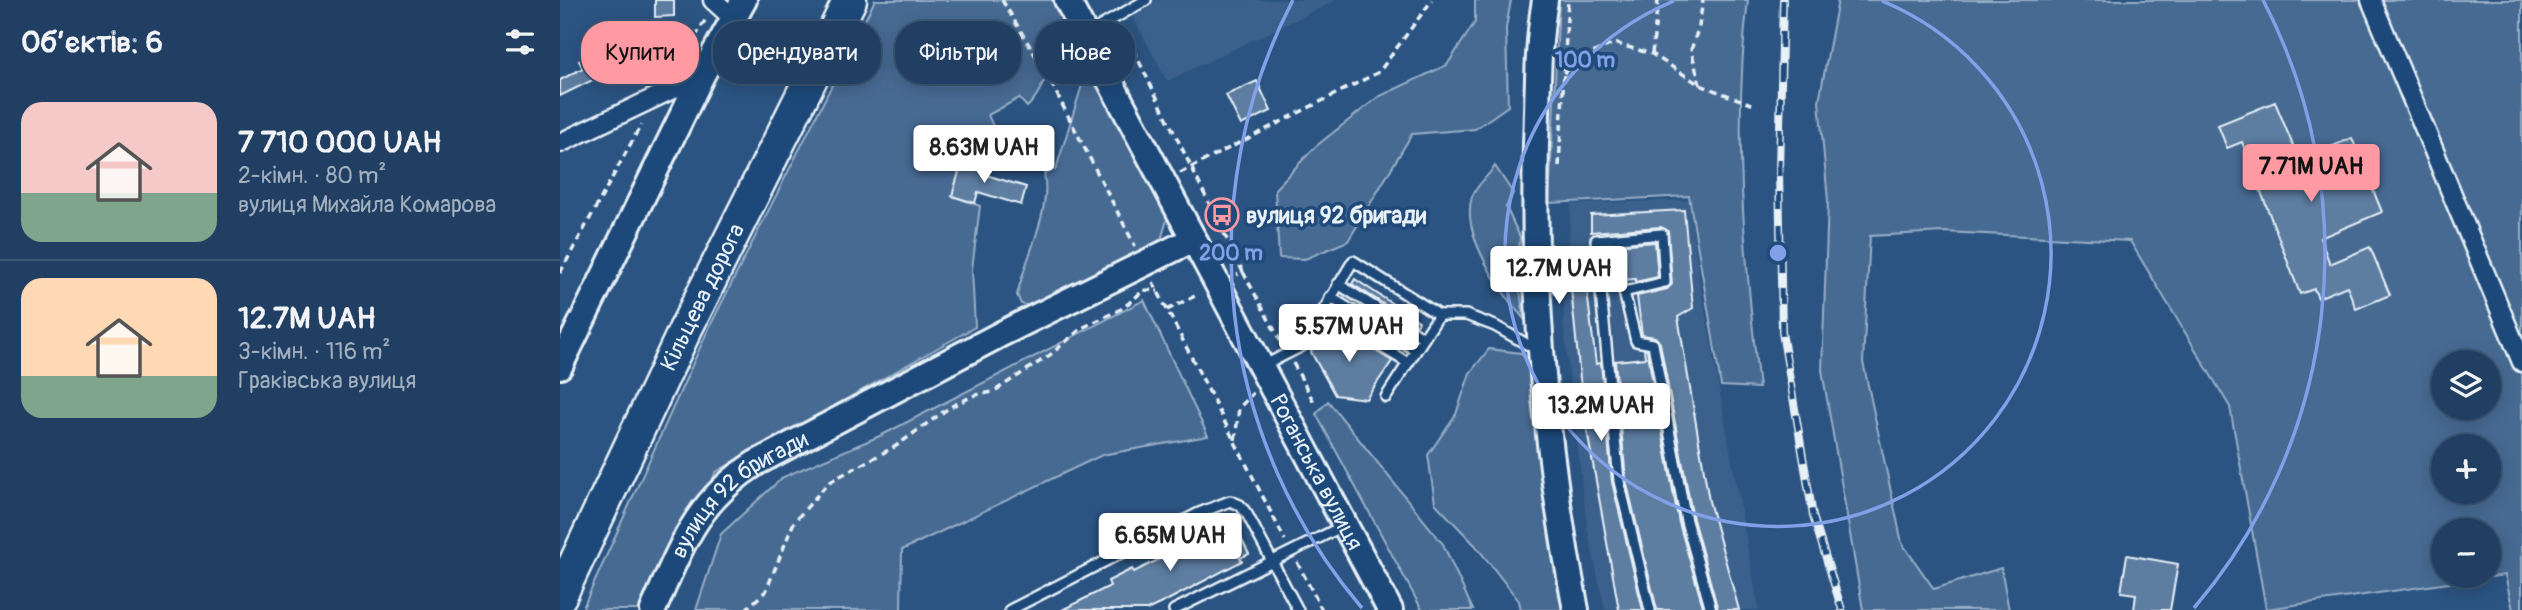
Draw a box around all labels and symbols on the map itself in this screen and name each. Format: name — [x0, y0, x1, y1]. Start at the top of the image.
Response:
text: 100 m — [1555, 47, 1615, 74]
pin: 8.63M UAH — [904, 125, 1064, 185]
pin: 7.71M UAH — [2231, 144, 2391, 204]
bus stop icon: вулиця 92 бригади — [1203, 196, 1241, 234]
place label: вулиця 92 бригади — [1246, 201, 1427, 230]
street label: Кільцева дорога — [653, 218, 751, 375]
text: 200 m — [1199, 240, 1263, 267]
centre of rings — [1766, 241, 1790, 265]
pin: 12.7M UAH — [1479, 246, 1639, 306]
pin: 5.57M UAH — [1269, 304, 1429, 364]
pin: 13.2M UAH — [1521, 384, 1681, 443]
street label: Роганська вулиця — [1264, 389, 1370, 555]
street label: вулиця 92 бригади — [664, 424, 813, 563]
pin: 6.65M UAH — [1090, 514, 1250, 573]

